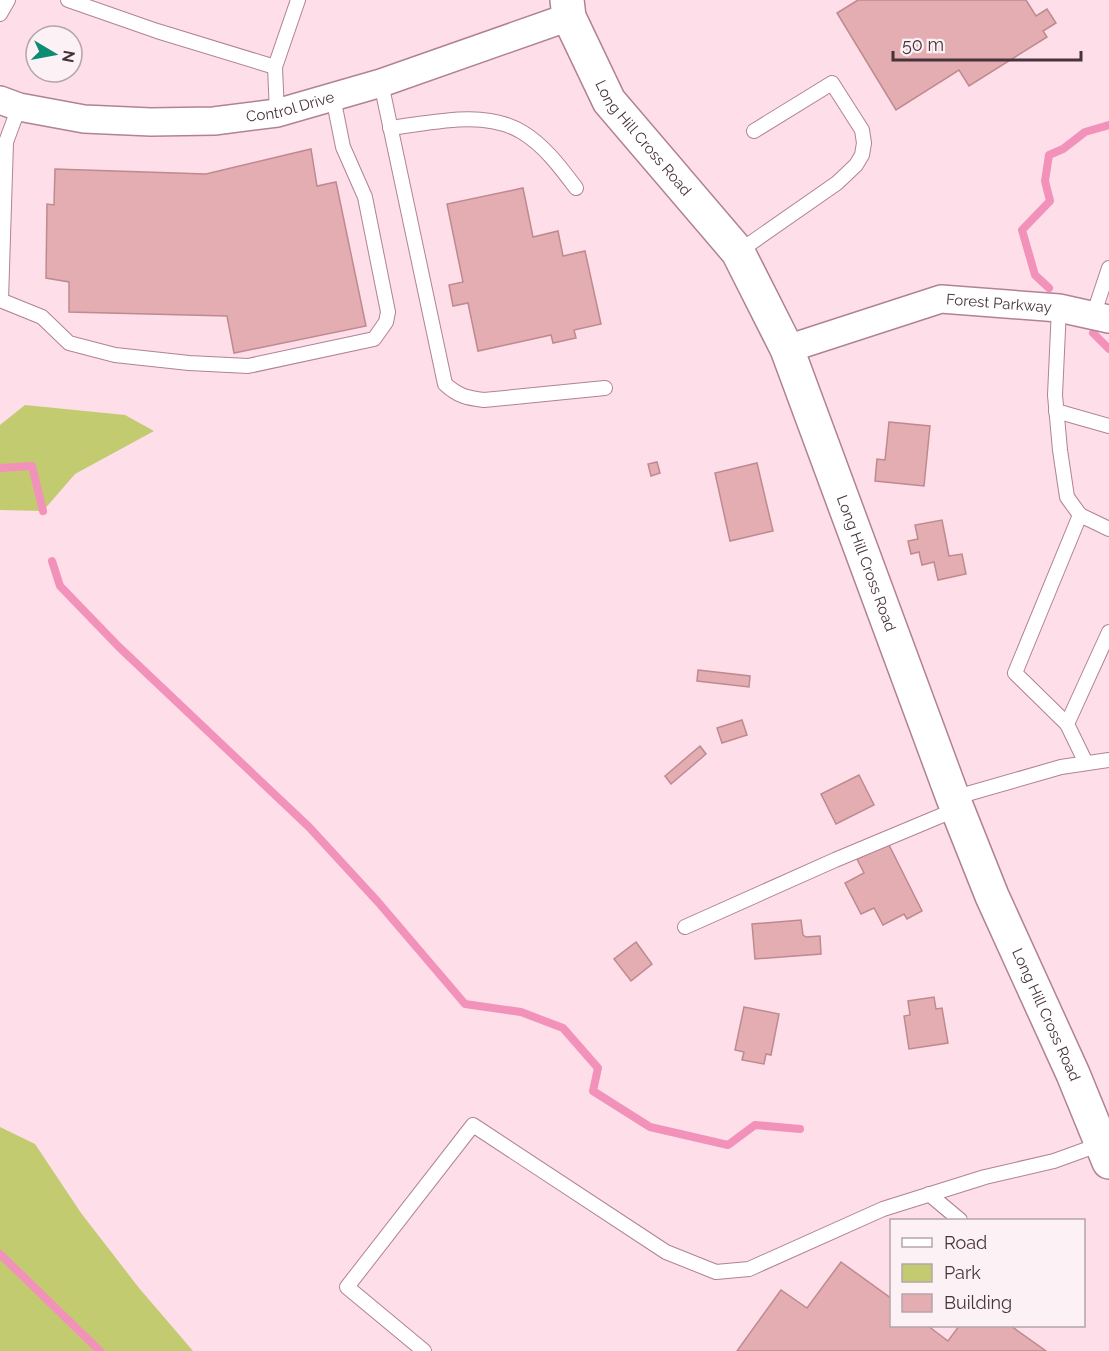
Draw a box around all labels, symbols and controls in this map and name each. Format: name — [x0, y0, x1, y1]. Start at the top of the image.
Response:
north arrow — [24, 24, 84, 84]
scale bar — [893, 24, 1080, 62]
text: 50 m — [902, 34, 944, 55]
text: N — [58, 49, 79, 64]
street label: Long Hill Cross Road — [591, 77, 695, 199]
street label: Control Drive — [245, 88, 337, 126]
street label: Forest Parkway — [945, 290, 1052, 316]
street label: Long Hill Cross Road — [833, 493, 900, 634]
street label: Long Hill Cross Road — [1008, 945, 1084, 1084]
legend — [890, 1219, 1085, 1327]
text: Road — [944, 1232, 987, 1253]
text: Park — [944, 1262, 981, 1283]
text: Building — [944, 1292, 1012, 1313]

